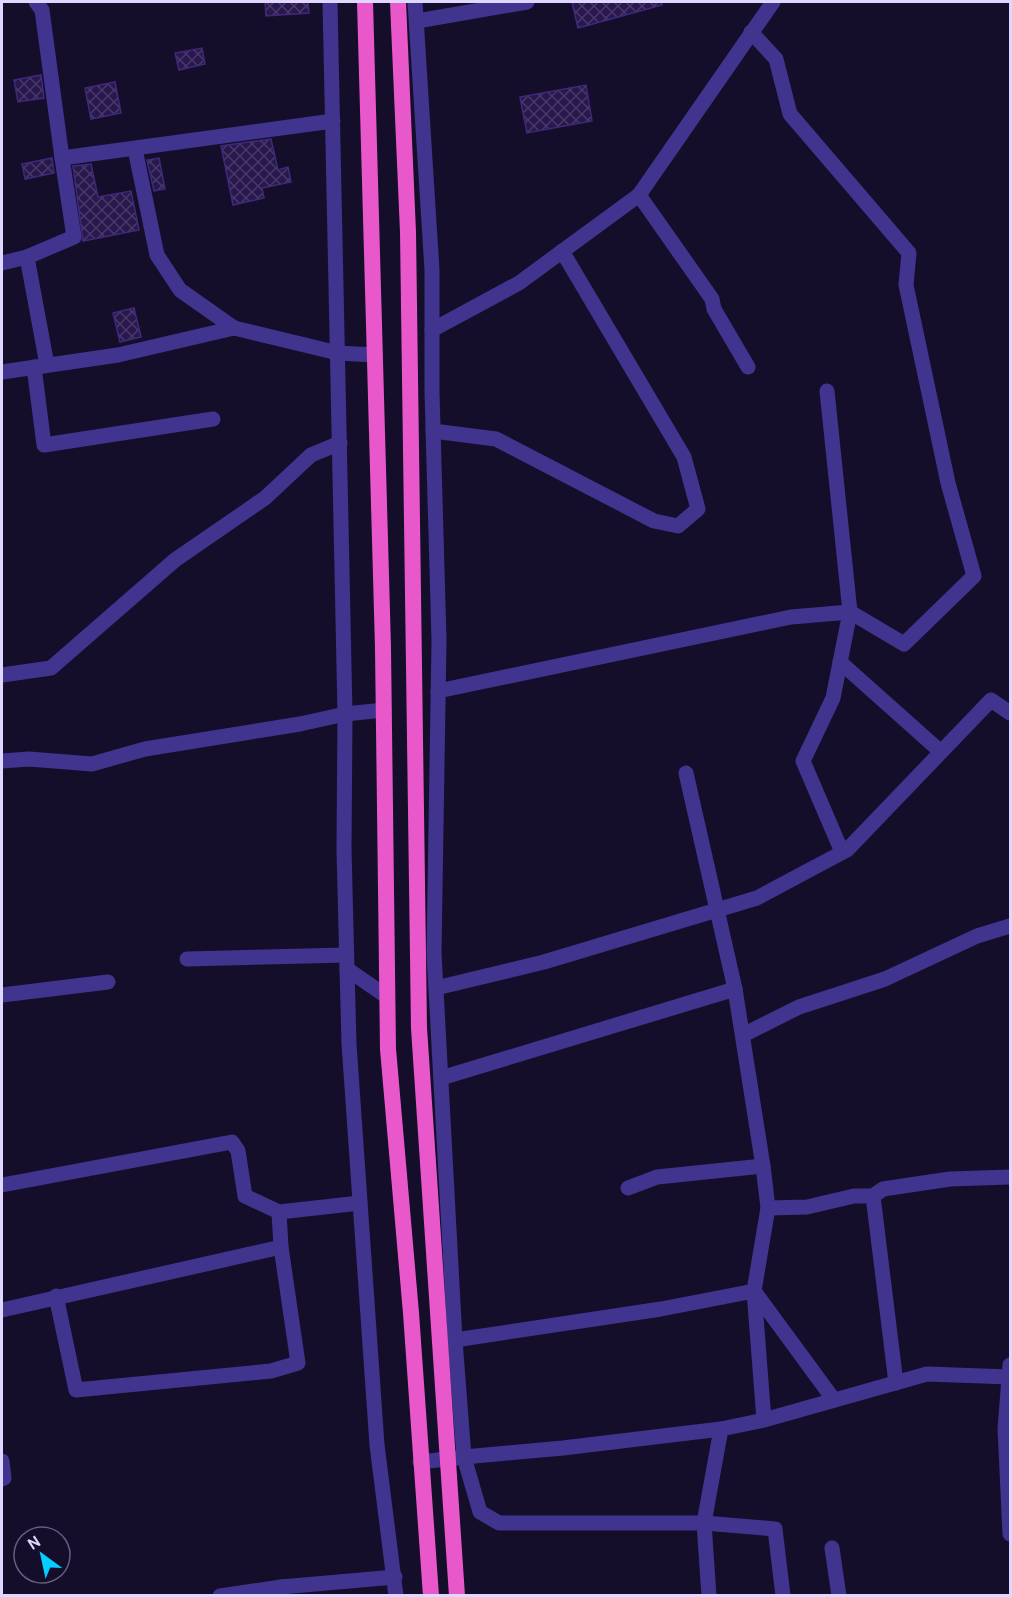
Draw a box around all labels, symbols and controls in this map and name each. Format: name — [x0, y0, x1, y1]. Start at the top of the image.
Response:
north arrow — [12, 1525, 72, 1585]
text: N — [24, 1532, 44, 1554]

